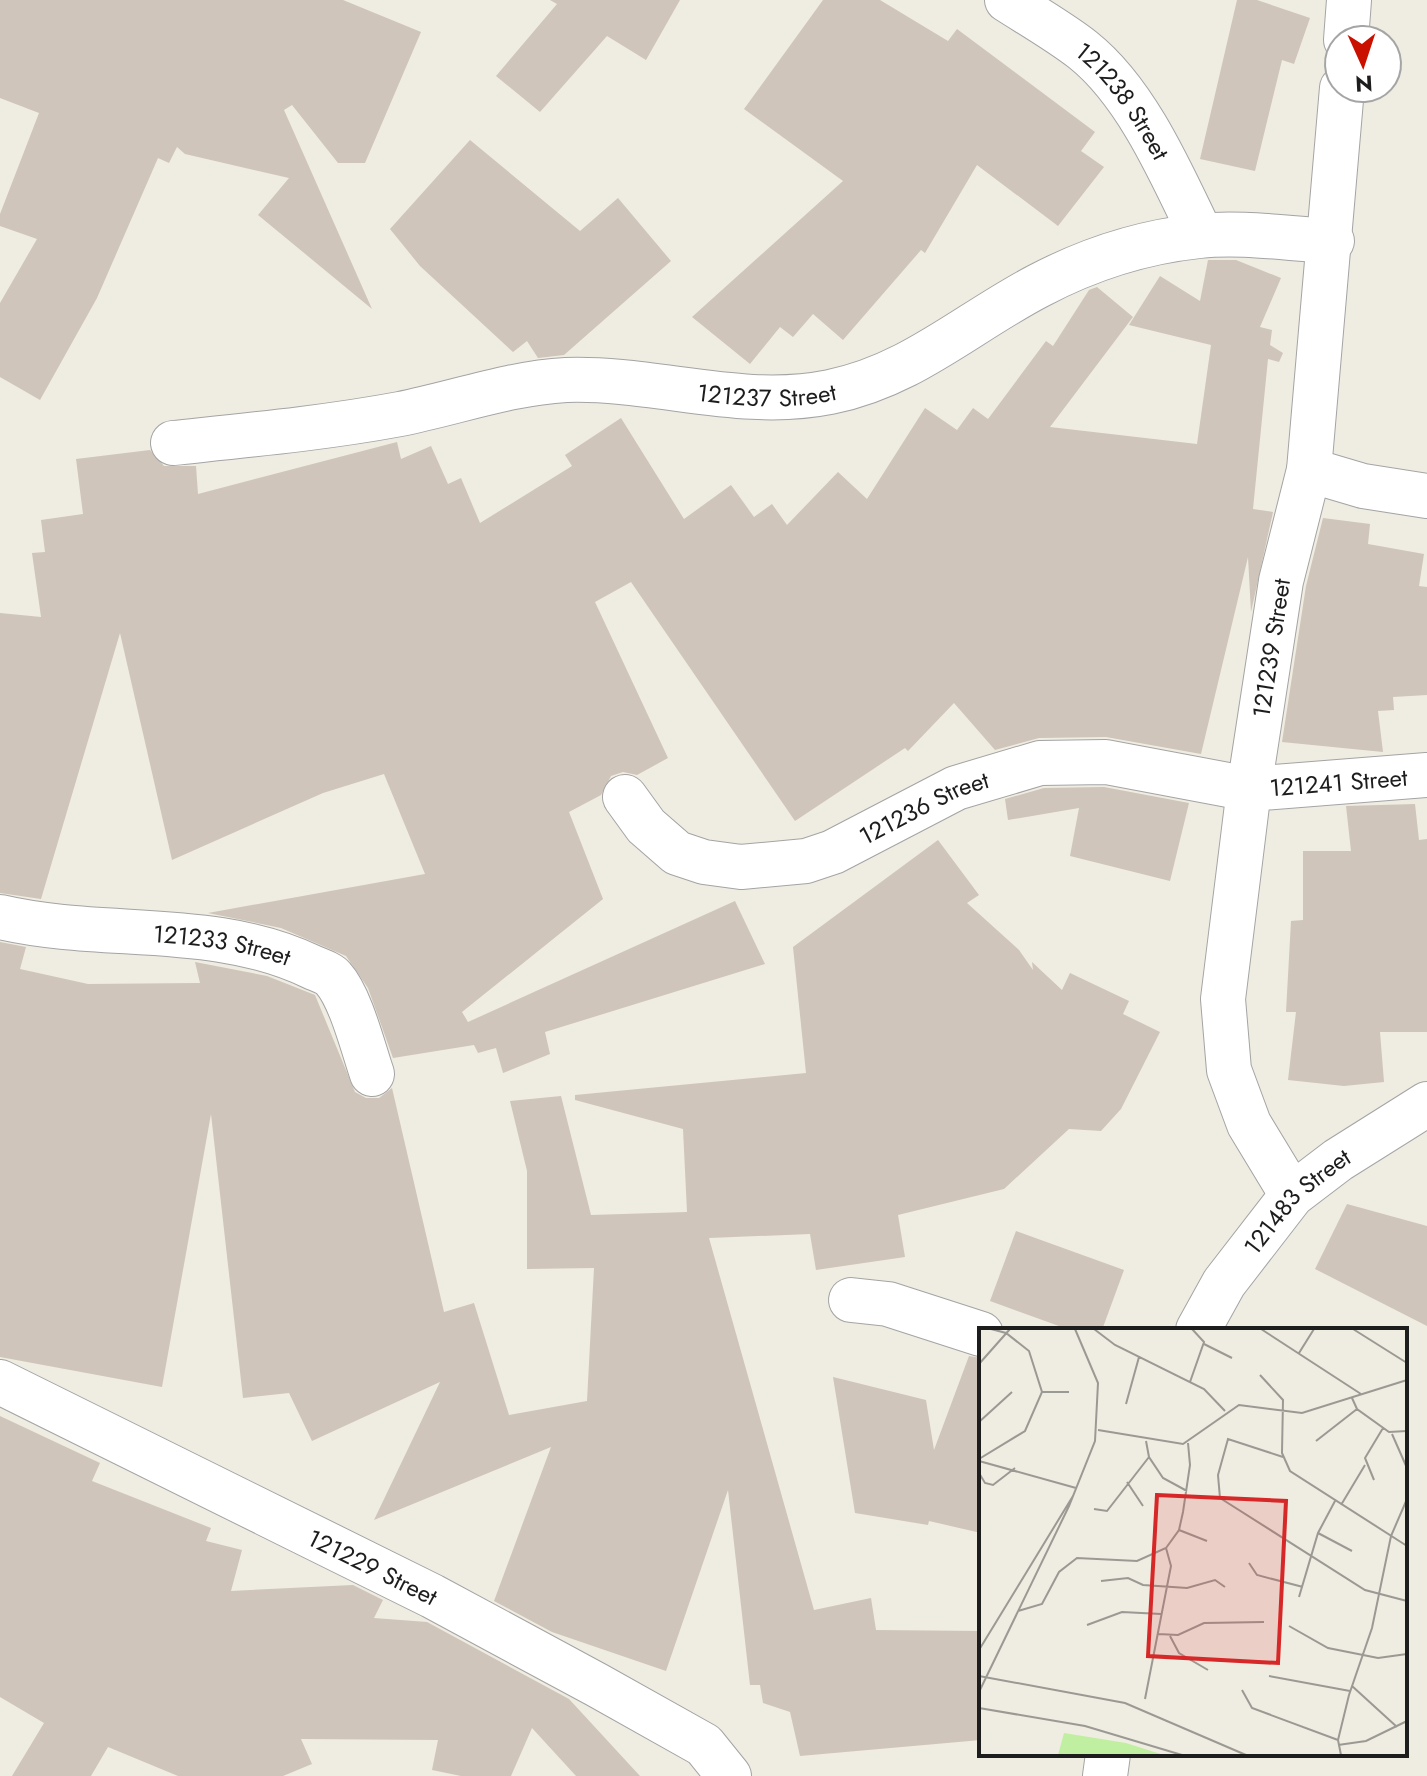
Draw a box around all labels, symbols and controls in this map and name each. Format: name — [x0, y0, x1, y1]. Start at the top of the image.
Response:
north arrow — [1323, 24, 1403, 104]
street label: 121238 Street — [1068, 33, 1179, 166]
text: N — [1354, 68, 1374, 100]
street label: 121237 Street — [695, 374, 839, 415]
street label: 121239 Street — [1243, 576, 1299, 720]
street label: 121241 Street — [1268, 759, 1409, 805]
street label: 121236 Street — [853, 762, 993, 853]
street label: 121233 Street — [152, 916, 296, 974]
street label: 121483 Street — [1235, 1139, 1357, 1262]
inset map — [979, 1328, 1407, 1756]
street label: 121229 Street — [302, 1520, 444, 1614]

